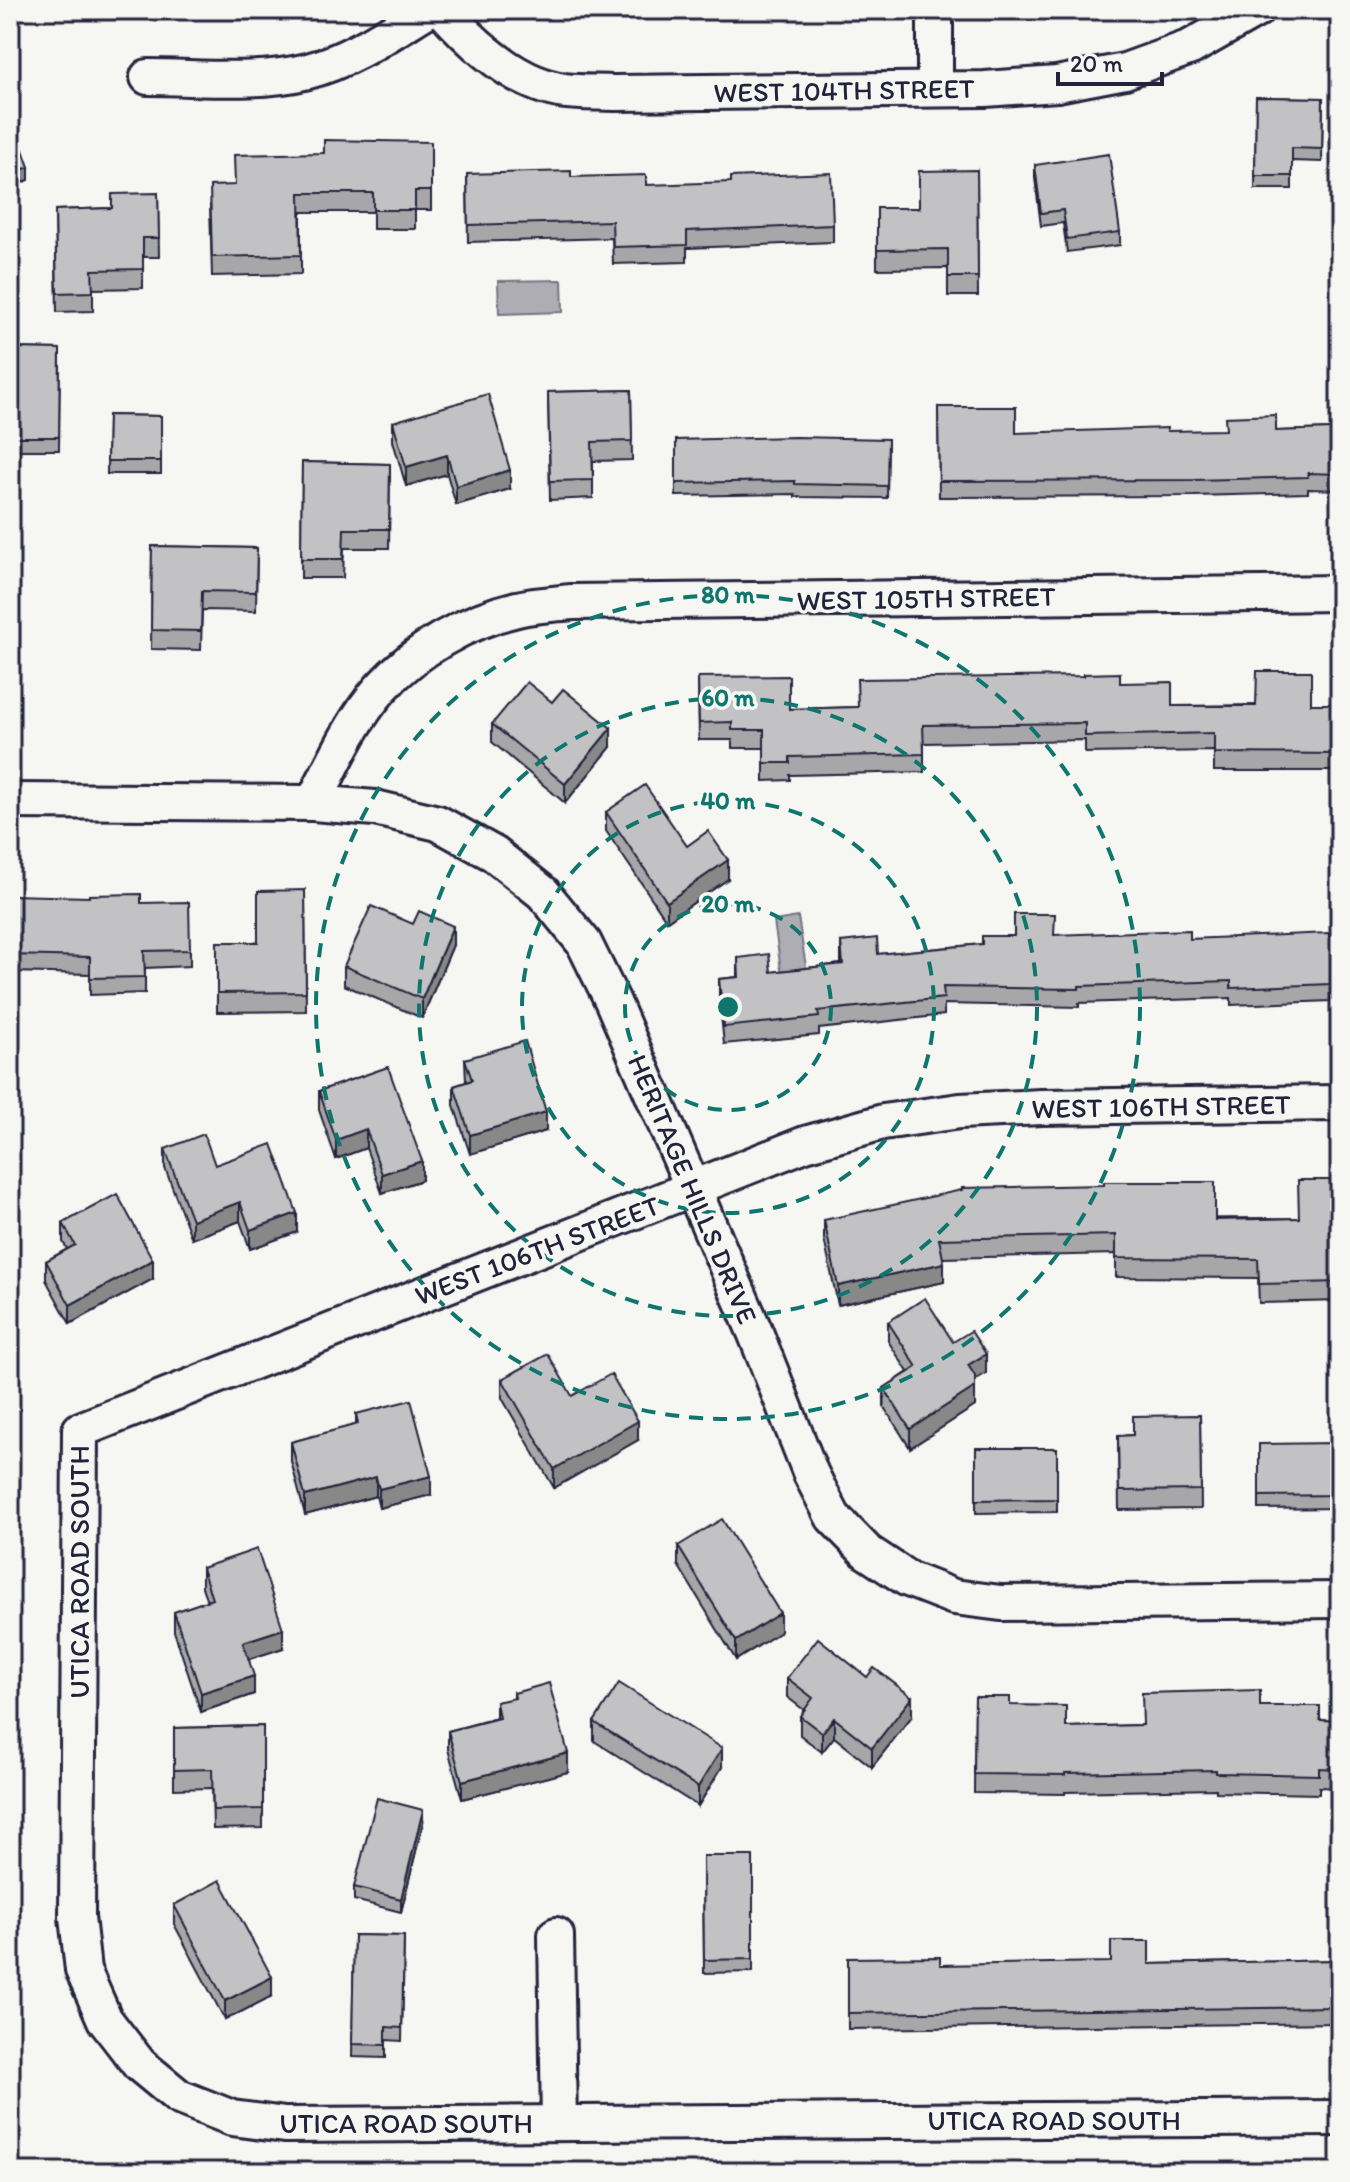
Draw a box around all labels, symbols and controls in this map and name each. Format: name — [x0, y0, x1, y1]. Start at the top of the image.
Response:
scale bar — [1058, 36, 1162, 86]
text: 20 m — [1070, 49, 1123, 78]
street label: WEST 104TH STREET — [713, 71, 975, 109]
street label: WEST 105TH STREET — [796, 579, 1056, 617]
text: 80 m — [701, 580, 756, 609]
text: 60 m — [701, 683, 755, 712]
text: 40 m — [701, 786, 756, 815]
text: 20 m — [702, 889, 755, 918]
centre of rings — [714, 993, 742, 1021]
street label: HERITAGE HILLS DRIVE — [621, 1049, 765, 1329]
street label: WEST 106TH STREET — [1031, 1087, 1291, 1125]
street label: WEST 106TH STREET — [410, 1188, 664, 1312]
street label: UTICA ROAD SOUTH — [62, 1445, 96, 1699]
street label: UTICA ROAD SOUTH — [927, 2103, 1181, 2137]
street label: UTICA ROAD SOUTH — [279, 2106, 533, 2140]

